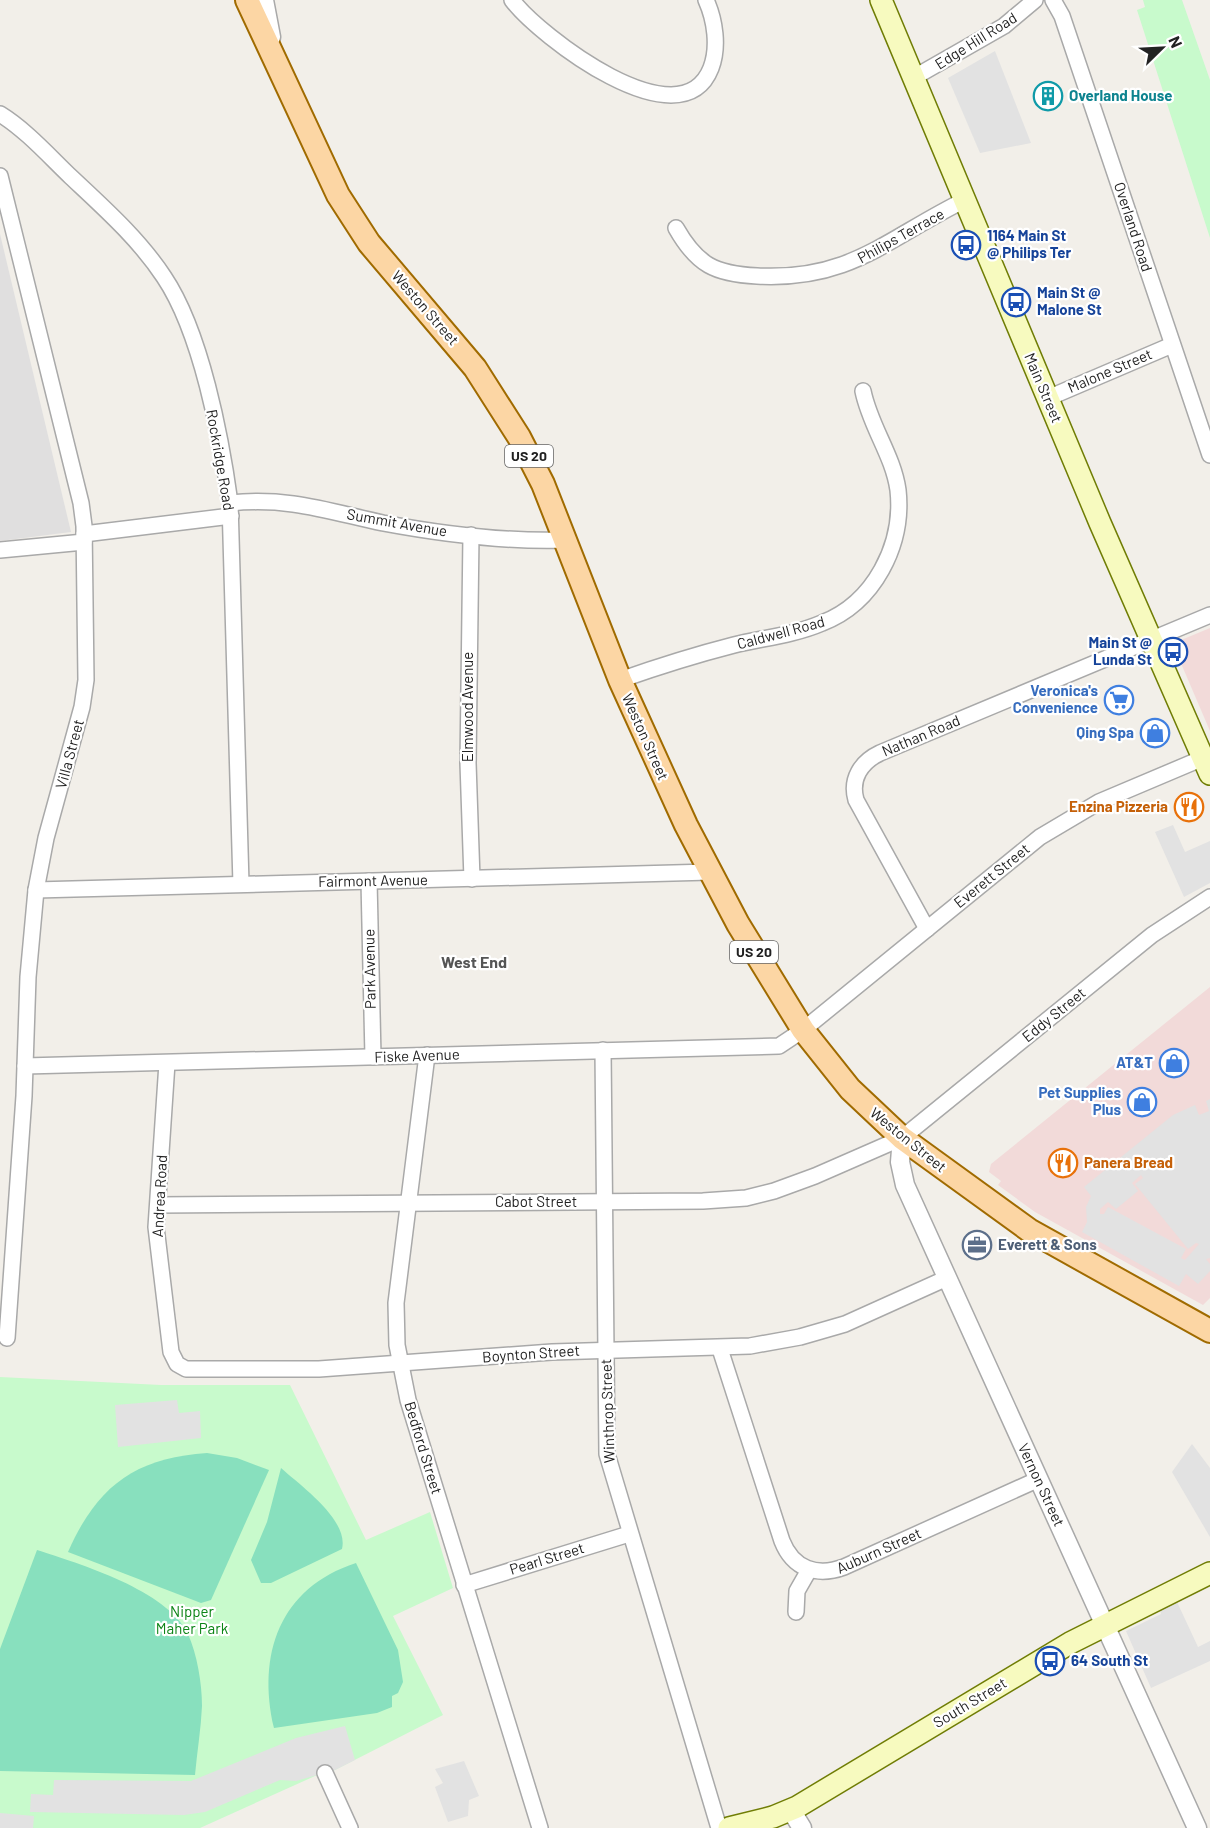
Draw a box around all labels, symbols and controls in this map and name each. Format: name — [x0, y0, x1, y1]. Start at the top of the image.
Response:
street label: Edge Hill Road — [931, 8, 1020, 72]
north arrow — [1132, 18, 1192, 78]
text: N — [1165, 33, 1187, 50]
building icon: Overland House — [1032, 80, 1064, 112]
place label: Overland House — [1069, 86, 1172, 104]
street label: Overland Road — [1111, 180, 1157, 274]
street label: Philips Terrace — [854, 204, 947, 266]
place label: 1164 Main St @ Philips Ter — [987, 226, 1072, 261]
bus stop icon: 1164 Main St @ Philips Ter — [950, 229, 982, 261]
street label: Weston Street — [388, 266, 463, 348]
place label: Main St @ Malone St — [1037, 283, 1102, 318]
bus stop icon: Main St @ Malone St — [1000, 286, 1032, 318]
street label: Malone Street — [1065, 344, 1155, 396]
street label: Main Street — [1021, 350, 1067, 425]
street label: Rockridge Road — [203, 408, 239, 512]
road number: US 20 — [505, 445, 553, 467]
street label: Summit Avenue — [346, 504, 449, 540]
street label: Caldwell Road — [735, 612, 827, 652]
place label: Main St @ Lunda St — [1088, 633, 1152, 668]
bus stop icon: Main St @ Lunda St — [1157, 636, 1189, 668]
street label: Elmwood Avenue — [458, 652, 476, 762]
place label: Veronica's Convenience — [1013, 681, 1098, 716]
supermarket icon: Veronica's Convenience — [1103, 684, 1135, 716]
street label: Weston Street — [619, 690, 673, 783]
street label: Nathan Road — [879, 711, 962, 760]
street label: Villa Street — [51, 717, 87, 790]
shop icon: Qing Spa — [1139, 717, 1171, 749]
place label: Qing Spa — [1076, 723, 1134, 741]
restaurant icon: Enzina Pizzeria — [1173, 791, 1205, 823]
place label: Enzina Pizzeria — [1069, 797, 1168, 815]
street label: Everett Street — [950, 839, 1033, 911]
street label: Fairmont Avenue — [318, 870, 428, 890]
street label: Park Avenue — [359, 929, 379, 1009]
road number: US 20 — [730, 941, 778, 963]
district label: West End — [441, 952, 507, 971]
street label: Eddy Street — [1018, 983, 1089, 1045]
street label: Fiske Avenue — [374, 1045, 460, 1065]
shop icon: AT&T — [1158, 1047, 1190, 1079]
place label: AT&T — [1116, 1053, 1153, 1071]
place label: Pet Supplies Plus — [1039, 1083, 1121, 1118]
shop icon: Pet Supplies Plus — [1126, 1086, 1158, 1118]
street label: Weston Street — [867, 1103, 950, 1175]
restaurant icon: Panera Bread — [1047, 1147, 1079, 1179]
place label: Panera Bread — [1084, 1153, 1173, 1171]
street label: Andrea Road — [148, 1154, 170, 1238]
street label: Cabot Street — [495, 1192, 577, 1210]
office icon: Everett & Sons — [961, 1229, 993, 1261]
place label: Everett & Sons — [998, 1235, 1097, 1253]
street label: Boynton Street — [482, 1341, 580, 1365]
street label: Winthrop Street — [596, 1359, 618, 1464]
street label: Bedford Street — [401, 1399, 447, 1496]
street label: Vernon Street — [1015, 1440, 1069, 1529]
street label: Auburn Street — [833, 1523, 924, 1577]
street label: Pearl Street — [507, 1538, 586, 1578]
park label: Nipper Maher Park — [156, 1602, 229, 1637]
bus stop icon: 64 South St — [1034, 1645, 1066, 1677]
place label: 64 South St — [1071, 1651, 1148, 1669]
street label: South Street — [929, 1673, 1009, 1731]

